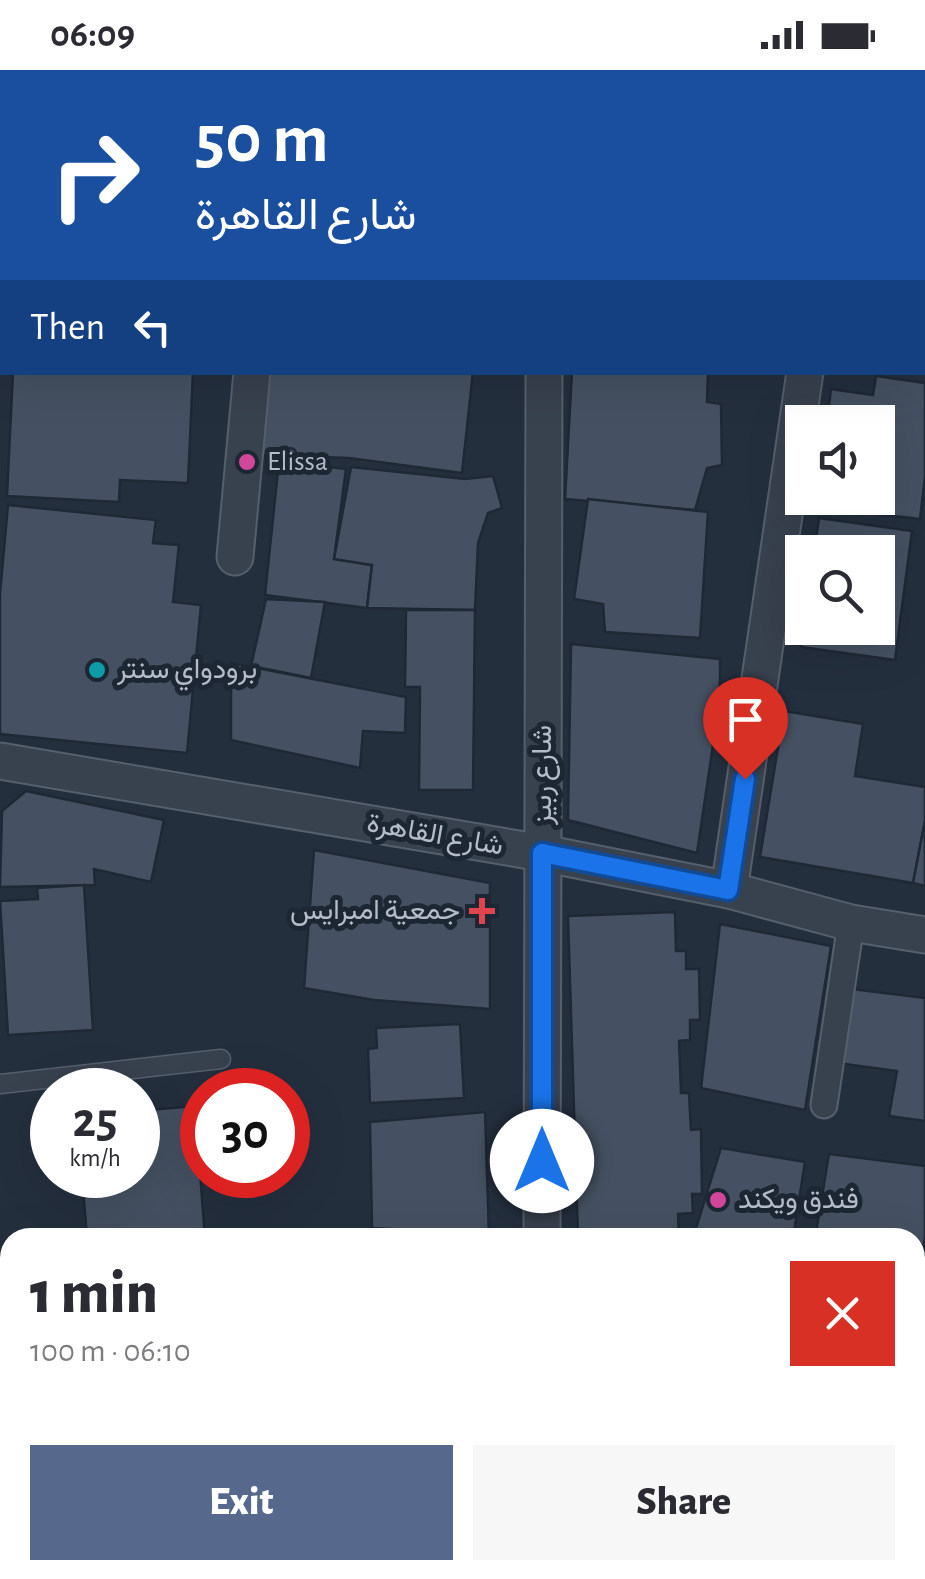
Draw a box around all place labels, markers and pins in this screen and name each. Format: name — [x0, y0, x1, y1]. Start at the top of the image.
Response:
place label: Elissa — [267, 448, 328, 476]
marker: Elissa — [236, 451, 258, 473]
place label: برودواي سنتر — [116, 656, 257, 691]
marker: برودواي سنتر — [86, 659, 108, 681]
pin — [703, 677, 788, 780]
place label: جمعية امبرايس — [290, 897, 460, 927]
marker: جمعية امبرايس — [469, 898, 495, 924]
place label: فندق ويكند — [738, 1186, 859, 1216]
marker: فندق ويكند — [707, 1189, 729, 1211]

